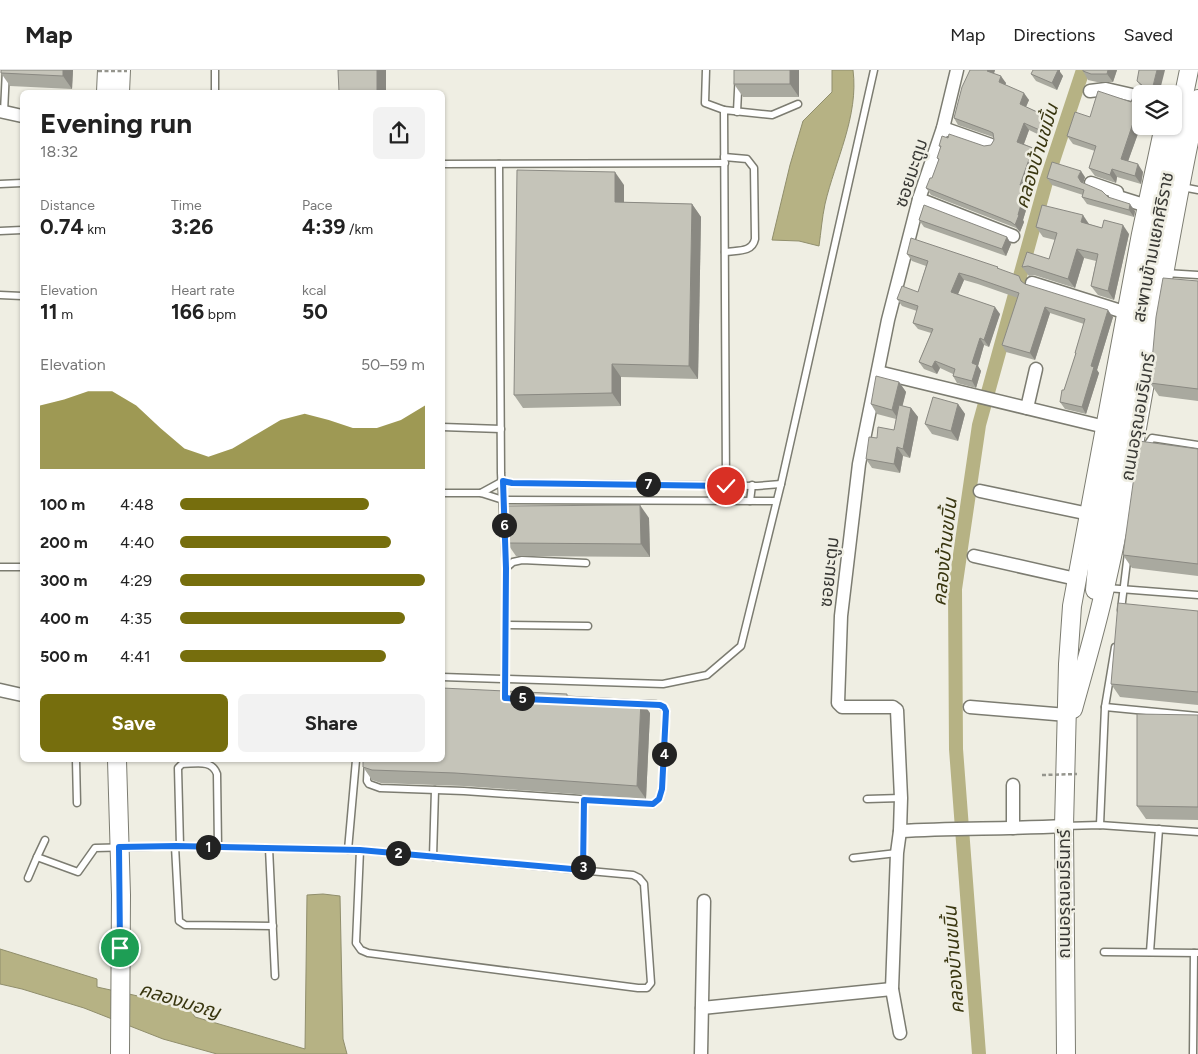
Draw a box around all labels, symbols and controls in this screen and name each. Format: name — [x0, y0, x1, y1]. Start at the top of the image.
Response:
text: Map — [25, 20, 73, 49]
text: Map — [950, 24, 985, 46]
text: Directions — [1013, 24, 1095, 46]
text: Saved — [1123, 24, 1173, 46]
map controls — [1132, 85, 1182, 135]
button: layers — [1132, 85, 1182, 135]
water label: คลองบ้านขมิ้น — [1009, 100, 1064, 211]
text: Evening run — [40, 106, 192, 140]
button: share — [373, 107, 425, 159]
street label: ซอยมะตูม — [890, 136, 933, 210]
text: 18:32 — [40, 142, 78, 161]
street label: สะพานข้ามแยกศิริราช — [1128, 170, 1178, 324]
text: Distance — [40, 197, 95, 214]
text: Time — [171, 197, 202, 214]
text: Pace — [302, 197, 332, 214]
text: 0.74 — [40, 214, 84, 239]
text: 3:26 — [171, 214, 213, 239]
text: 4:39 — [302, 214, 345, 239]
text: km — [84, 221, 106, 238]
text: /km — [345, 221, 373, 238]
text: Elevation — [40, 282, 98, 299]
text: Heart rate — [171, 282, 235, 299]
text: kcal — [302, 282, 326, 299]
text: 11 — [40, 299, 58, 324]
text: 166 — [171, 299, 204, 324]
text: 50 — [302, 299, 328, 324]
text: m — [58, 306, 73, 323]
text: bpm — [204, 306, 236, 323]
street label: ถนนอรุณอมรินทร์ — [1116, 351, 1160, 483]
text: Elevation — [40, 355, 106, 374]
text: 50–59 m — [361, 355, 425, 374]
pin — [705, 465, 747, 507]
pin: 7 — [636, 472, 660, 496]
icon: check — [712, 472, 740, 500]
text: 7 — [645, 476, 652, 493]
text: 100 m — [40, 495, 85, 514]
text: 4:48 — [120, 495, 154, 514]
water label: คลองบ้านขมิ้น — [927, 496, 962, 607]
pin: 6 — [492, 512, 516, 538]
text: 6 — [500, 517, 509, 534]
text: 200 m — [40, 533, 88, 552]
text: 4:40 — [120, 533, 154, 552]
street label: ซอยมะตูม — [814, 536, 845, 608]
text: 300 m — [40, 571, 87, 590]
text: 4:29 — [120, 571, 152, 590]
text: 400 m — [40, 609, 89, 628]
text: 4:35 — [120, 609, 152, 628]
text: 500 m — [40, 647, 88, 666]
text: 4:41 — [120, 647, 151, 666]
pin: 5 — [510, 686, 534, 710]
text: 5 — [518, 690, 527, 707]
button: Save — [40, 694, 228, 752]
button: Share — [238, 694, 425, 752]
pin: 4 — [652, 742, 676, 766]
text: 4 — [660, 746, 669, 763]
street label: ถนนอรุณอมรินทร์ — [1053, 828, 1075, 959]
pin: 1 — [196, 834, 220, 860]
text: 1 — [206, 839, 211, 856]
pin: 2 — [386, 840, 410, 866]
text: 2 — [394, 845, 403, 862]
pin: 3 — [570, 854, 596, 880]
text: 3 — [580, 859, 587, 876]
water label: คลองบ้านขมิ้น — [937, 904, 969, 1015]
pin — [99, 927, 141, 969]
icon: arrive — [106, 934, 134, 962]
water label: คลองมอญ — [137, 977, 225, 1024]

